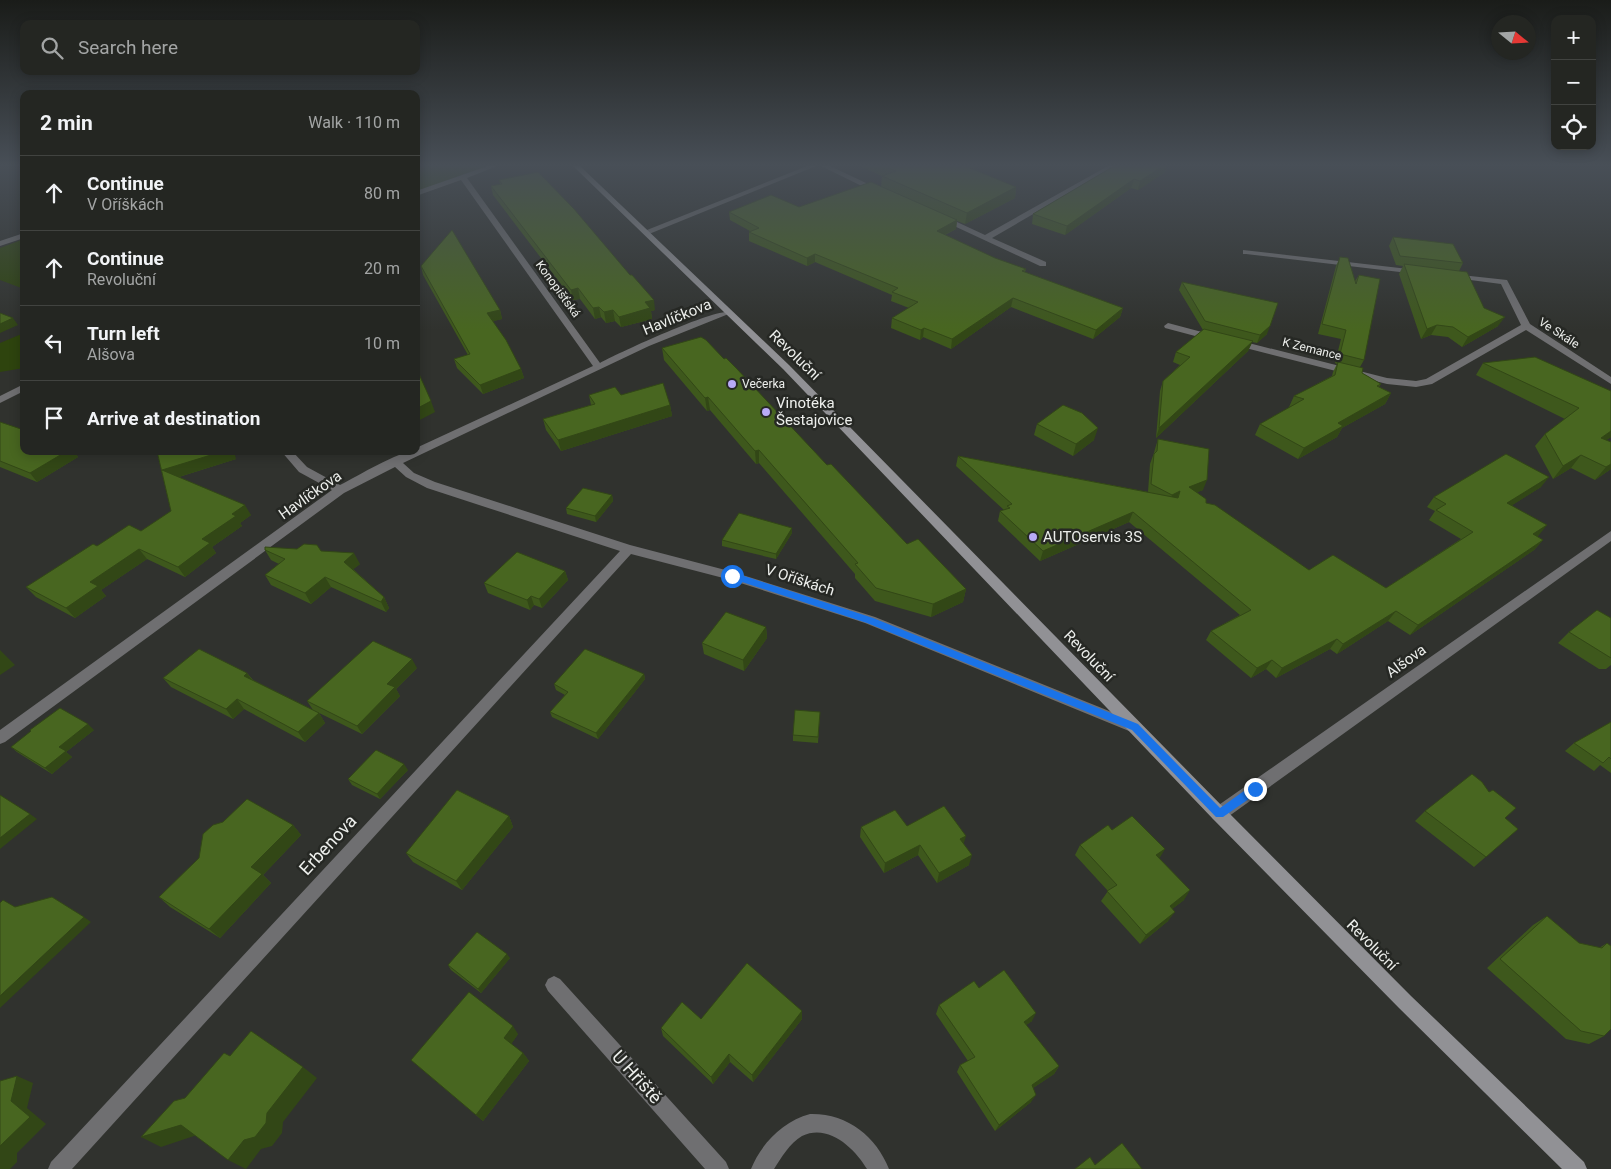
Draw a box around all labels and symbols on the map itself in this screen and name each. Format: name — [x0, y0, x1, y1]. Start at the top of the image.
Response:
north arrow — [1491, 15, 1536, 60]
street label: Konopišťská — [533, 258, 583, 320]
street label: Havlíčkova — [640, 295, 714, 339]
street label: Ve Skále — [1536, 315, 1582, 351]
street label: Revoluční — [766, 326, 825, 385]
street label: K Zemance — [1281, 335, 1343, 363]
place label: Večerka — [742, 377, 785, 391]
marker: Večerka — [726, 378, 738, 390]
place label: Vinotéka Šestajovice — [776, 394, 852, 429]
marker: Vinotéka Šestajovice — [760, 406, 772, 418]
street label: Havlíčkova — [275, 467, 345, 523]
place label: AUTOservis 3S — [1043, 528, 1142, 546]
marker: AUTOservis 3S — [1027, 531, 1039, 543]
street label: V Oříškách — [763, 560, 837, 600]
route start — [721, 565, 744, 588]
street label: Revoluční — [1060, 627, 1119, 686]
street label: Alšova — [1383, 641, 1429, 681]
route end — [1244, 778, 1267, 801]
street label: Erbenova — [295, 810, 361, 879]
street label: Revoluční — [1343, 916, 1402, 975]
street label: U Hřiště — [608, 1046, 667, 1108]

